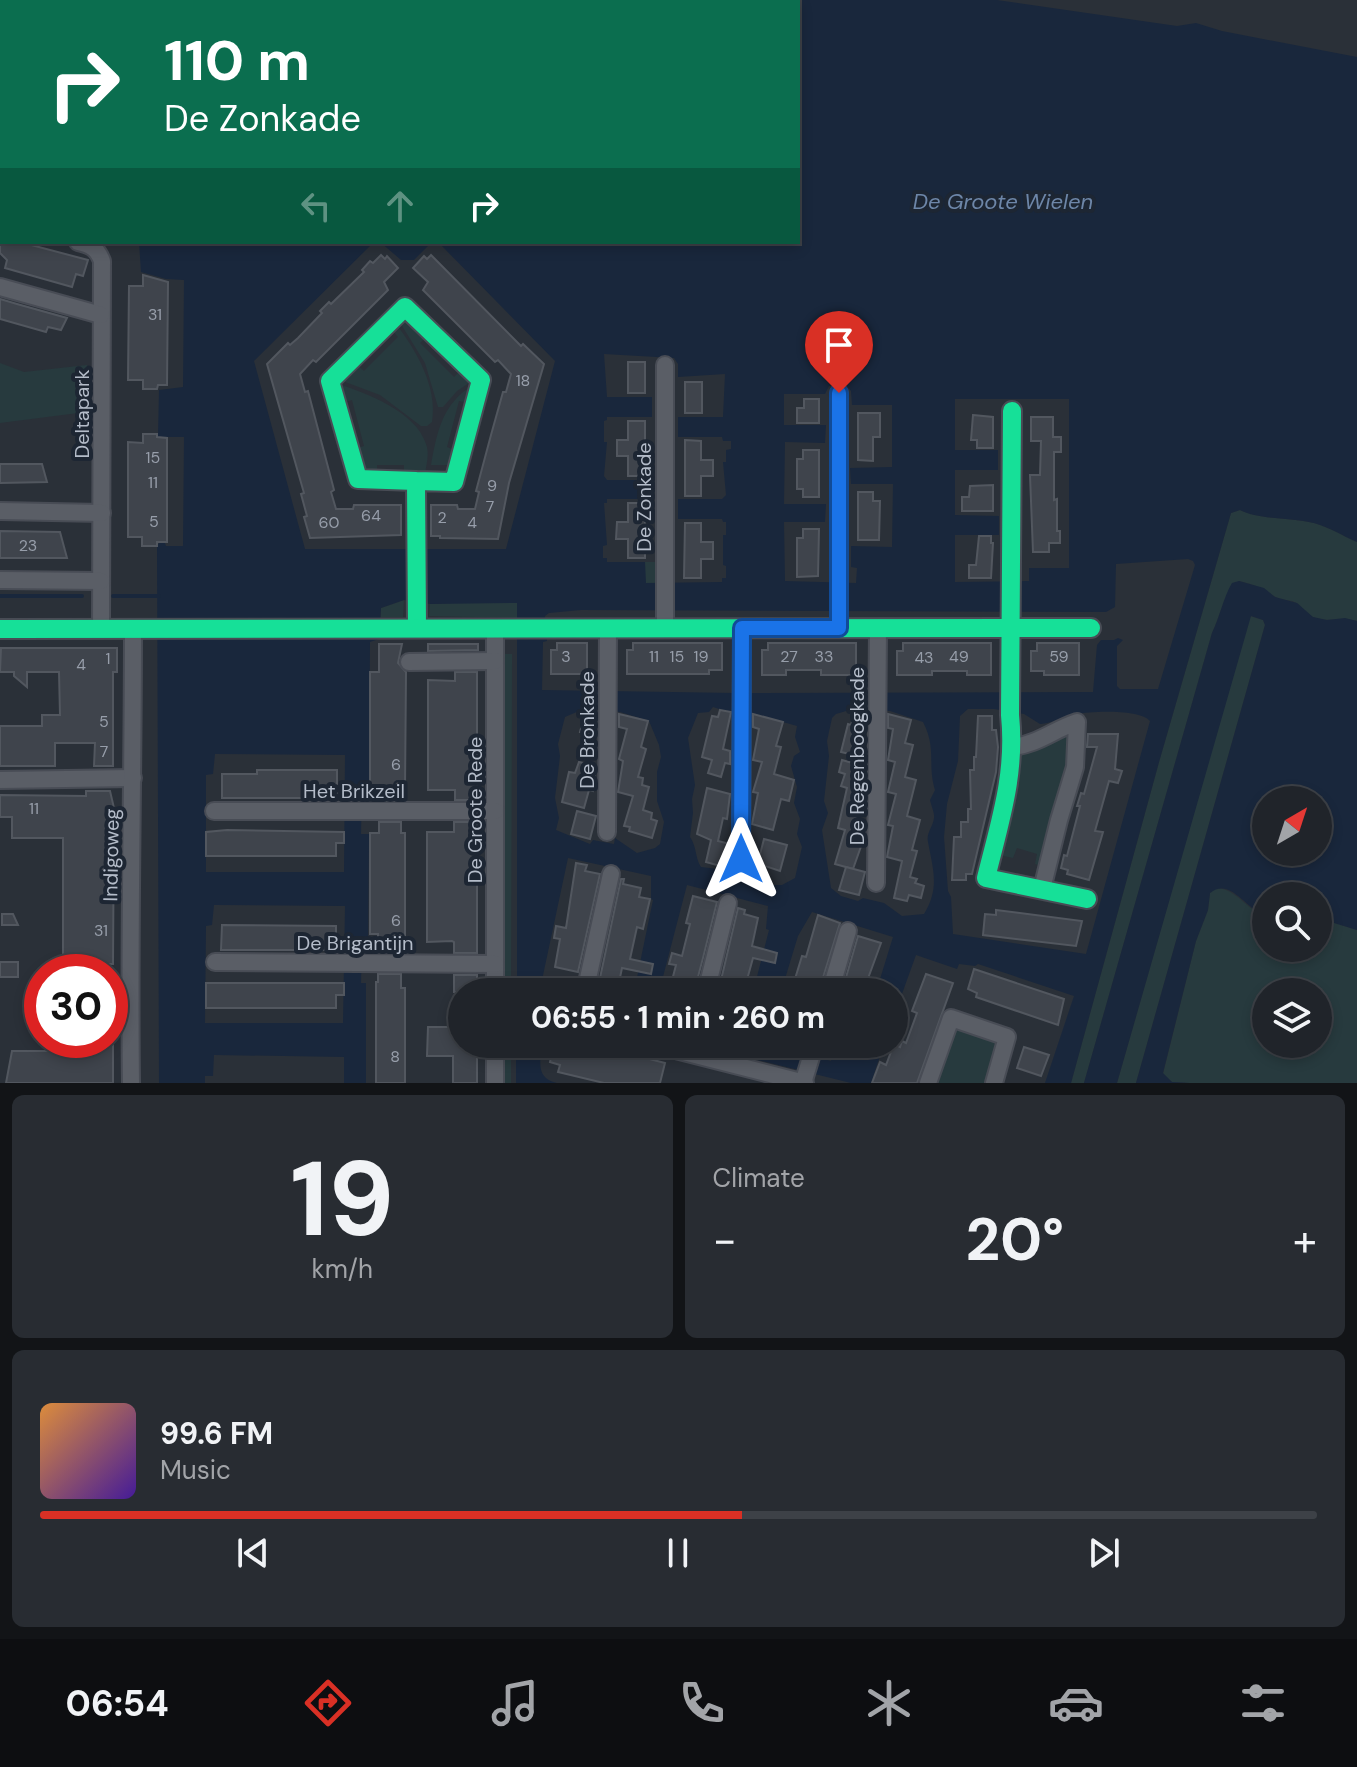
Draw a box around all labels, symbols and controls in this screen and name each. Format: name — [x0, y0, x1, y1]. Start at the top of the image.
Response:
text: 110 m — [164, 24, 310, 97]
icon: right — [32, 32, 136, 136]
text: De Zonkade — [164, 95, 361, 142]
icon: left — [294, 184, 338, 228]
icon: ahead — [378, 184, 422, 228]
icon: right — [462, 184, 506, 228]
water label: De Groote Wielen — [913, 187, 1093, 216]
house number: 31 — [148, 304, 162, 325]
pin — [805, 311, 873, 393]
icon: arrive — [817, 323, 861, 367]
street label: Deltapark — [69, 369, 95, 459]
house number: 18 — [516, 370, 530, 391]
street label: De Zonkade — [631, 442, 657, 552]
house number: 15 — [146, 447, 160, 468]
house number: 11 — [148, 472, 158, 493]
house number: 9 — [487, 475, 497, 496]
house number: 7 — [486, 496, 494, 517]
house number: 64 — [361, 505, 381, 526]
house number: 2 — [437, 507, 447, 528]
house number: 5 — [149, 511, 159, 532]
house number: 60 — [319, 512, 340, 533]
house number: 4 — [467, 512, 477, 533]
house number: 23 — [19, 535, 37, 556]
house number: 3 — [561, 646, 571, 667]
house number: 11 — [649, 646, 659, 667]
house number: 15 — [670, 646, 684, 667]
house number: 19 — [693, 646, 709, 667]
house number: 27 — [780, 646, 798, 667]
house number: 33 — [815, 646, 833, 667]
house number: 49 — [949, 646, 969, 667]
house number: 59 — [1049, 646, 1069, 667]
house number: 43 — [914, 647, 934, 668]
house number: 1 — [106, 648, 111, 669]
house number: 4 — [76, 654, 86, 675]
street label: De Regenboogkade — [844, 667, 870, 845]
street label: De Bronkade — [574, 671, 600, 789]
house number: 5 — [99, 711, 109, 732]
street label: De Groote Rede — [462, 737, 488, 883]
house number: 7 — [100, 741, 108, 762]
house number: 6 — [391, 754, 401, 775]
street label: Het Brikzeil — [303, 778, 405, 804]
north arrow — [1252, 786, 1332, 866]
map controls — [1252, 786, 1332, 1058]
house number: 11 — [29, 798, 39, 819]
street label: Indigoweg — [97, 808, 125, 902]
position arrow — [699, 817, 783, 901]
button: search — [1252, 882, 1332, 962]
house number: 6 — [391, 910, 401, 931]
house number: 31 — [94, 920, 108, 941]
street label: De Brigantijn — [296, 930, 414, 956]
speed limit sign: 30 — [24, 954, 128, 1058]
button: layers — [1252, 978, 1332, 1058]
text: 06:55 · 1 min · 260 m — [531, 998, 825, 1037]
house number: 8 — [390, 1046, 400, 1067]
text: 19 — [290, 1132, 394, 1267]
text: Climate — [713, 1161, 805, 1195]
text: 20° — [966, 1200, 1064, 1279]
text: − — [713, 1211, 737, 1269]
text: + — [1293, 1211, 1317, 1269]
text: km/h — [312, 1252, 373, 1286]
text: 99.6 FM — [160, 1414, 273, 1453]
text: Music — [160, 1453, 231, 1487]
icon: previous — [231, 1531, 275, 1575]
icon: pause — [656, 1531, 700, 1575]
icon: next — [1082, 1531, 1126, 1575]
icon: directions — [300, 1675, 356, 1731]
icon: music — [487, 1675, 543, 1731]
icon: phone — [674, 1675, 730, 1731]
icon: climate — [861, 1675, 917, 1731]
icon: car — [1048, 1675, 1104, 1731]
icon: filters — [1235, 1675, 1291, 1731]
text: 06:54 — [66, 1680, 169, 1727]

